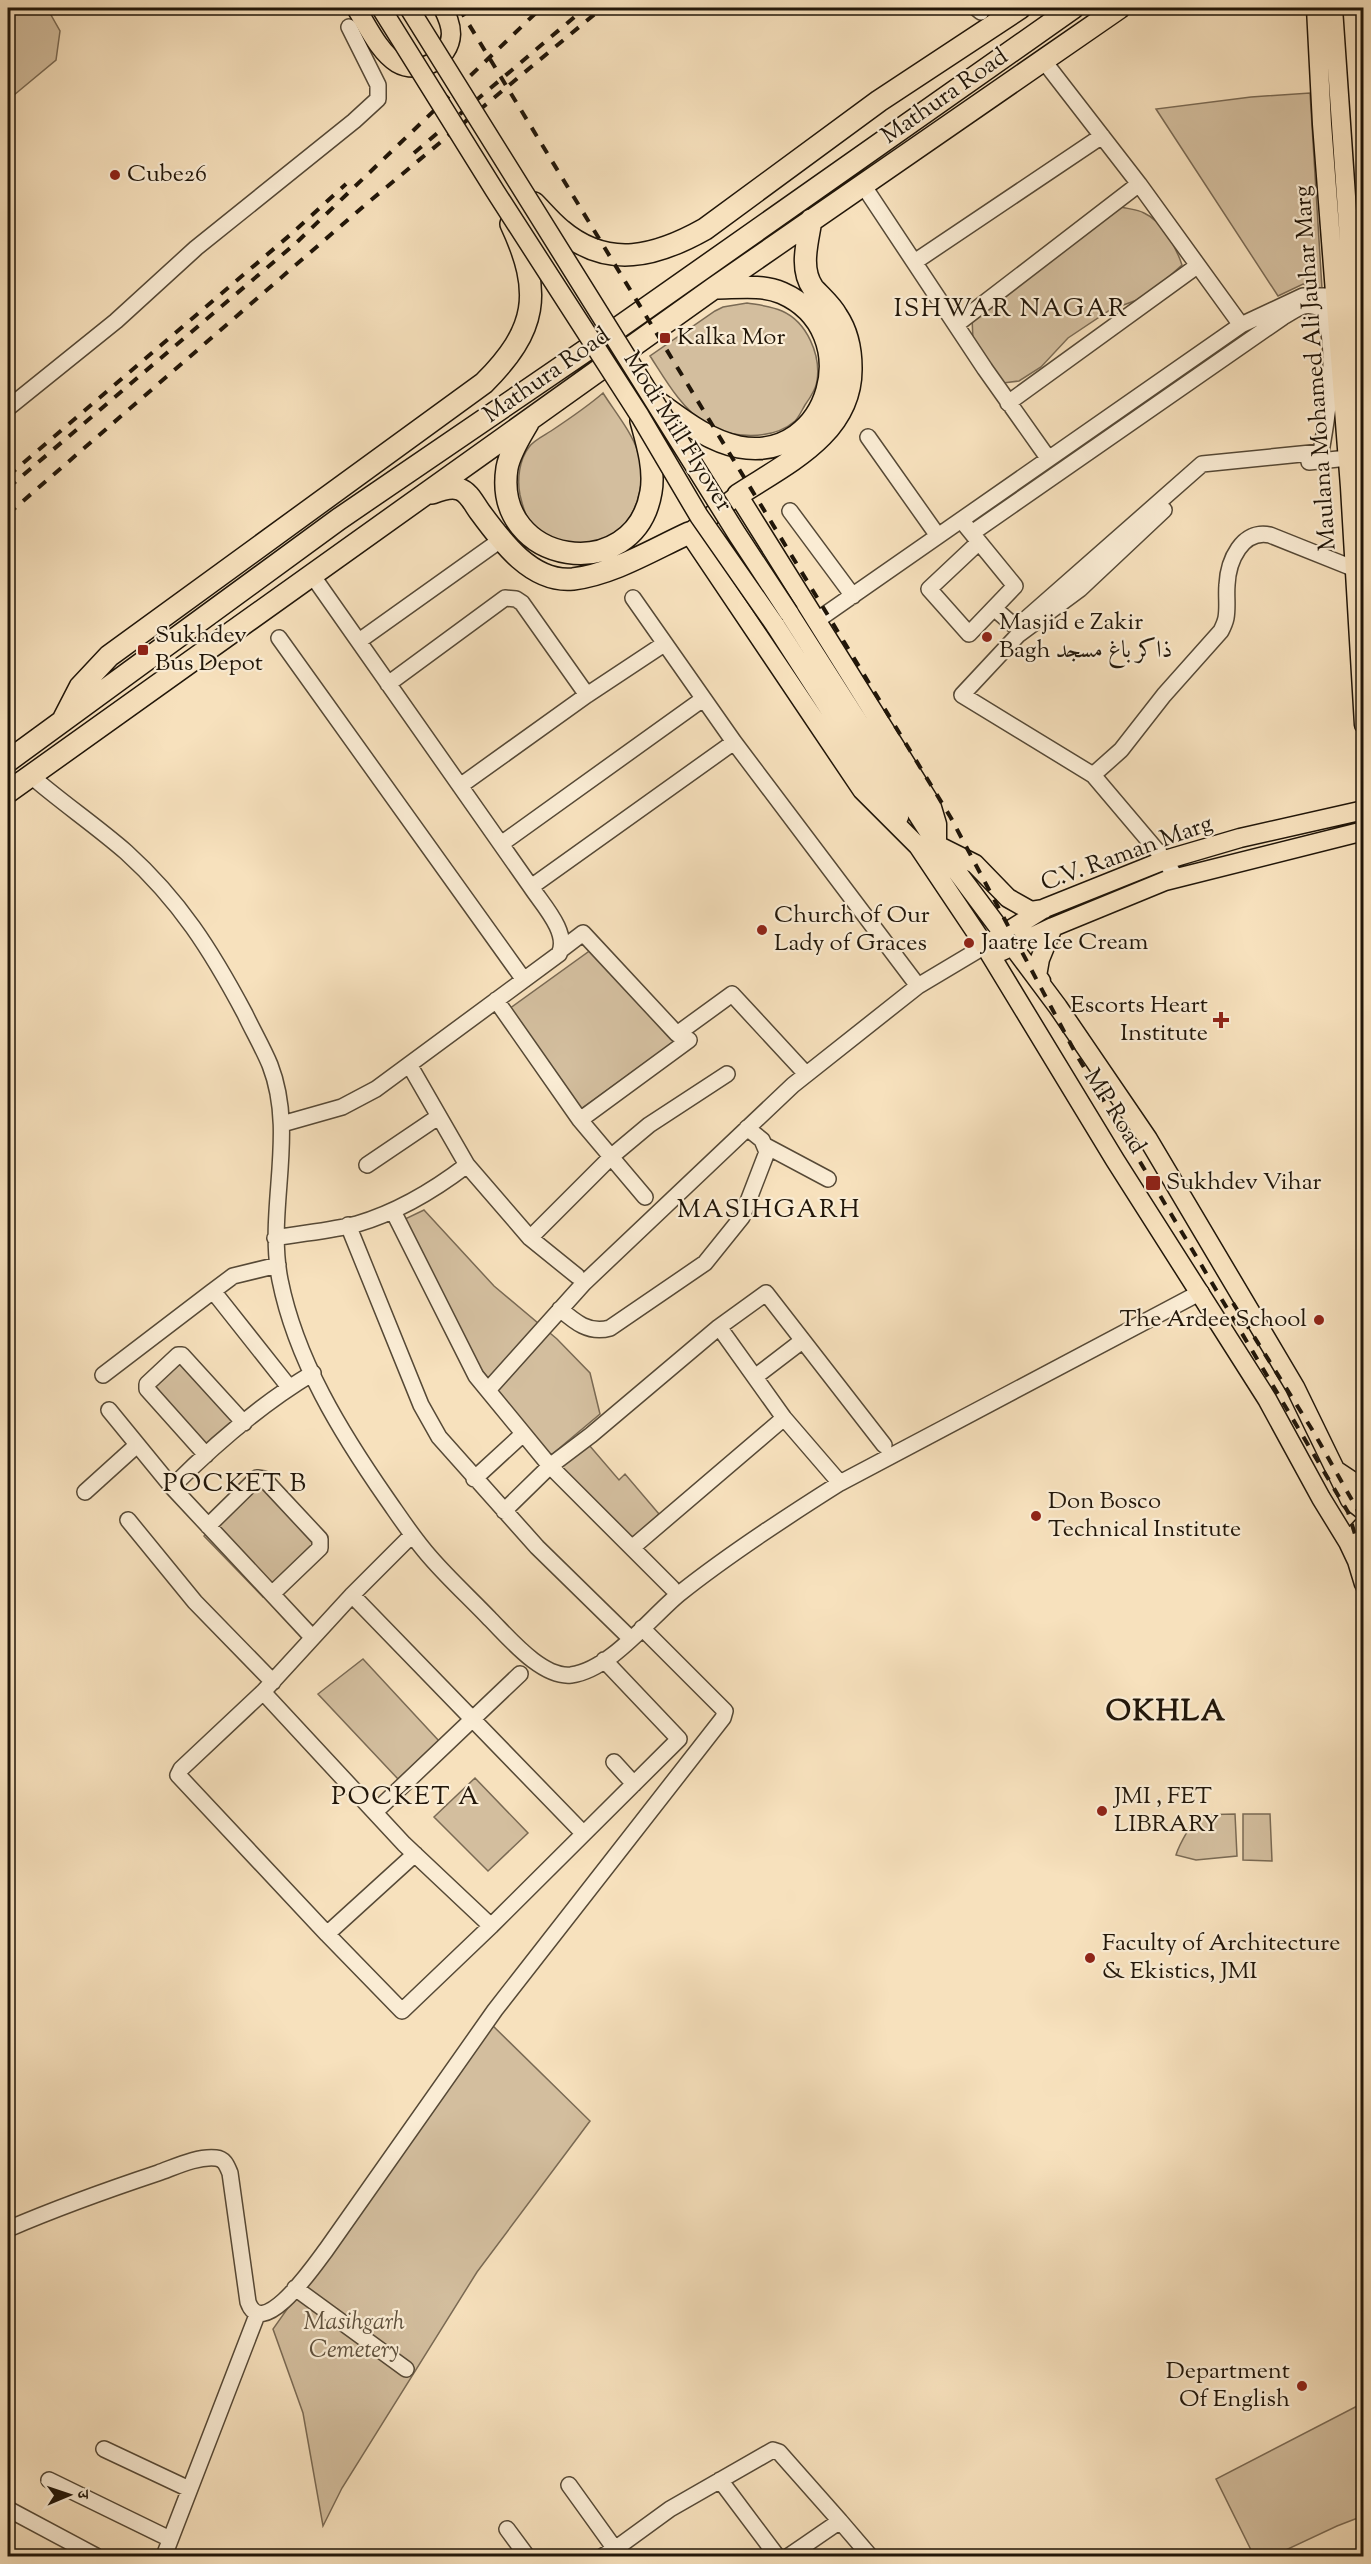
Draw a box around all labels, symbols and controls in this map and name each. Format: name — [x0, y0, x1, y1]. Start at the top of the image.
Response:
street label: Mathura Road — [875, 40, 1016, 153]
place label: Cube26 — [127, 158, 207, 192]
marker: Cube26 — [108, 168, 122, 182]
street label: Maulana Mohamed Ali Jauhar Marg — [1286, 184, 1346, 552]
district label: ISHWAR NAGAR — [894, 291, 1128, 328]
street label: Mathura Road — [477, 319, 618, 432]
place label: Kalka Mor — [677, 321, 785, 355]
marker: Kalka Mor — [658, 331, 672, 345]
street label: Modi Mill Flyover — [614, 345, 740, 519]
place label: Masjid e Zakir Bagh ذاکر باغ مسجد — [999, 606, 1172, 669]
place label: Sukhdev Bus Depot — [155, 619, 263, 681]
marker: Masjid e Zakir Bagh ذاکر باغ مسجد — [980, 630, 994, 644]
marker: Sukhdev Bus Depot — [136, 643, 150, 657]
street label: C.V. Raman Marg — [1036, 807, 1218, 901]
place label: Church of Our Lady of Graces — [774, 899, 930, 961]
marker: Church of Our Lady of Graces — [755, 923, 769, 937]
place label: Jaatre Ice Cream — [979, 926, 1149, 960]
marker: Jaatre Ice Cream — [962, 936, 976, 950]
place label: Escorts Heart Institute — [1070, 989, 1208, 1051]
marker: Escorts Heart Institute — [1212, 1011, 1230, 1029]
street label: MP Road — [1075, 1063, 1154, 1162]
place label: Sukhdev Vihar — [1166, 1166, 1321, 1200]
marker: Sukhdev Vihar — [1144, 1174, 1162, 1192]
district label: MASIHGARH — [677, 1192, 861, 1229]
place label: The Ardee School — [1119, 1303, 1307, 1337]
marker: The Ardee School — [1312, 1313, 1326, 1327]
district label: POCKET B — [163, 1466, 307, 1503]
place label: Don Bosco Technical Institute — [1048, 1485, 1241, 1547]
marker: Don Bosco Technical Institute — [1029, 1509, 1043, 1523]
district label: OKHLA — [1106, 1691, 1227, 1734]
district label: POCKET A — [331, 1779, 481, 1816]
place label: JMI , FET LIBRARY — [1112, 1780, 1219, 1842]
marker: JMI , FET LIBRARY — [1095, 1804, 1109, 1818]
place label: Faculty of Architecture & Ekistics, JMI — [1102, 1927, 1340, 1989]
marker: Faculty of Architecture & Ekistics, JMI — [1083, 1951, 1097, 1965]
park label: Masihgarh Cemetery — [303, 2306, 405, 2368]
place label: Department Of English — [1166, 2355, 1290, 2417]
marker: Department Of English — [1295, 2379, 1309, 2393]
north arrow — [39, 2465, 99, 2525]
text: उ — [70, 2489, 93, 2501]

